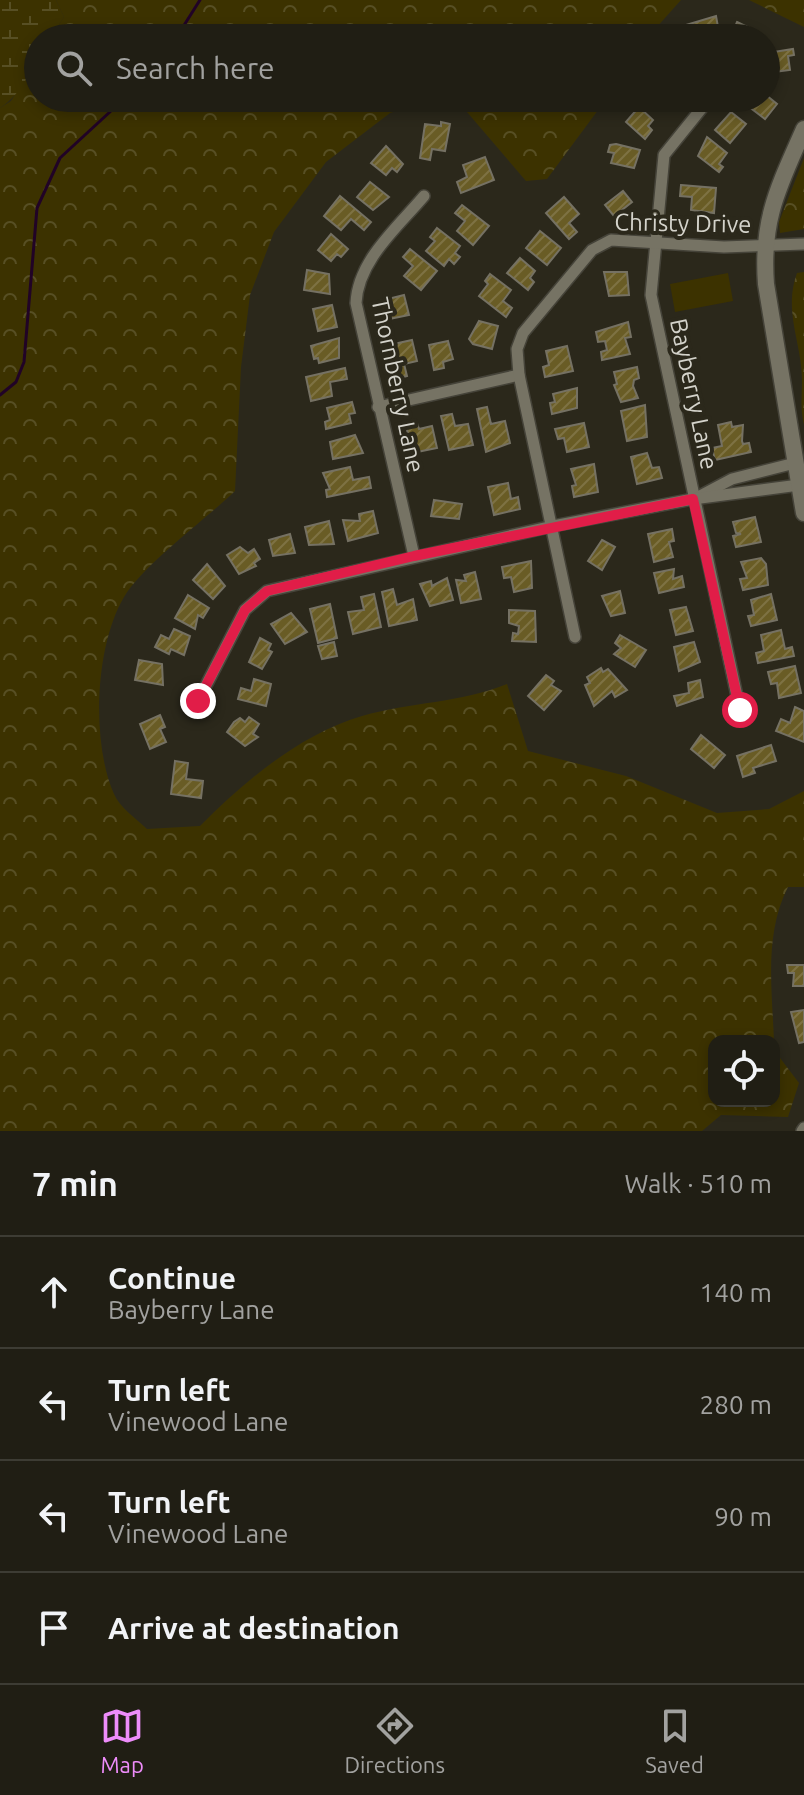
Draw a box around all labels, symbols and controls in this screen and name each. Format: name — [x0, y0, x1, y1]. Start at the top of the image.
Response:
search box — [24, 24, 780, 112]
icon: search — [52, 46, 96, 90]
text: Search here — [116, 51, 275, 85]
street label: Christy Drive — [614, 208, 752, 238]
street label: Thornberry Lane — [366, 295, 430, 475]
street label: Bayberry Lane — [665, 316, 723, 472]
route end — [180, 683, 216, 719]
route start — [722, 692, 758, 728]
map controls — [708, 1035, 780, 1107]
button: locate — [708, 1035, 780, 1107]
text: 7 min — [32, 1164, 118, 1202]
text: Walk · 510 m — [624, 1169, 772, 1198]
text: Continue — [108, 1261, 236, 1295]
icon: ahead — [32, 1270, 76, 1314]
text: 140 m — [700, 1278, 772, 1307]
text: Bayberry Lane — [108, 1295, 275, 1324]
text: Turn left — [108, 1373, 230, 1407]
icon: left — [32, 1382, 76, 1426]
text: 280 m — [700, 1390, 772, 1419]
text: Vinewood Lane — [108, 1407, 288, 1436]
text: Turn left — [108, 1485, 230, 1519]
icon: left — [32, 1494, 76, 1538]
text: 90 m — [714, 1502, 772, 1531]
text: Vinewood Lane — [108, 1519, 288, 1548]
icon: arrive — [32, 1606, 76, 1650]
text: Arrive at destination — [108, 1611, 400, 1645]
tab: Map — [100, 1704, 144, 1777]
tab: Directions — [344, 1704, 445, 1777]
tab: Saved — [645, 1704, 704, 1777]

